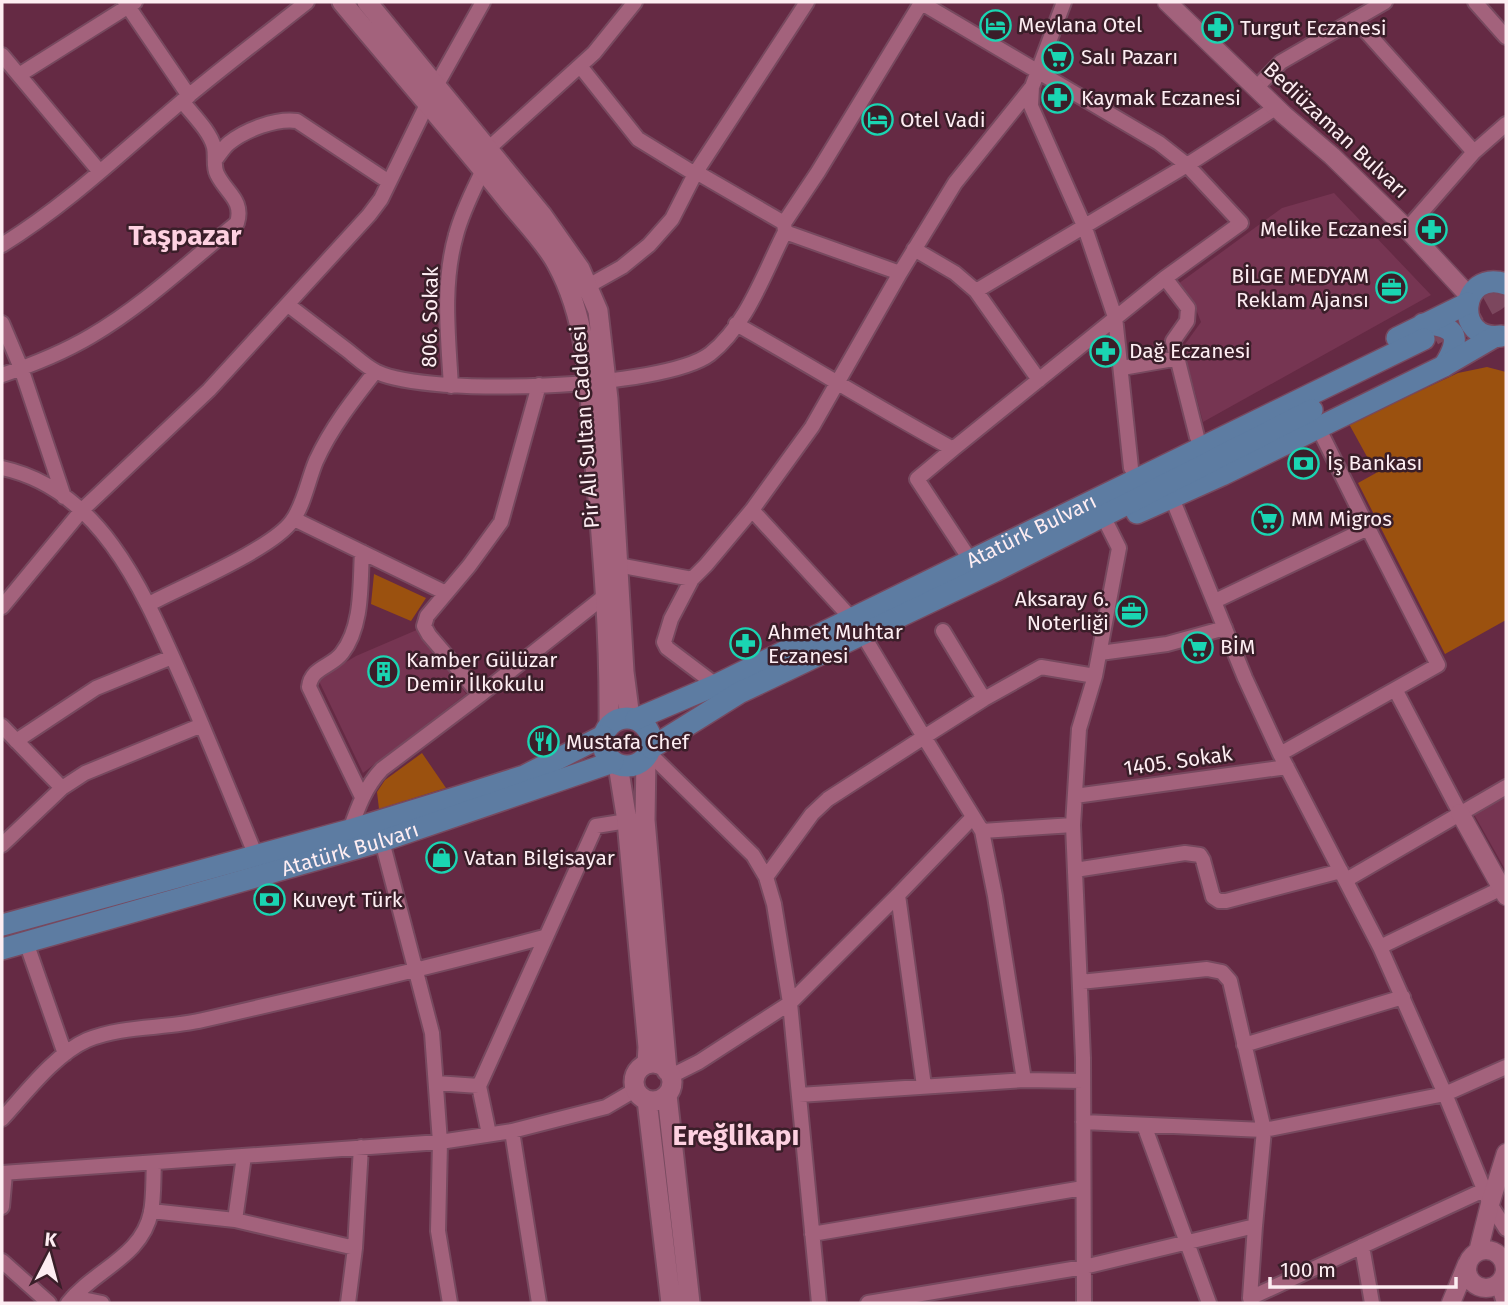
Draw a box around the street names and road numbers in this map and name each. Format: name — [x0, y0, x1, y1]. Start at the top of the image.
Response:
street label: Bediüzaman Bulvarı — [1258, 56, 1414, 204]
street label: 806. Sokak — [416, 266, 444, 368]
street label: Pir Ali Sultan Caddesi — [565, 325, 605, 529]
street label: Atatürk Bulvarı — [962, 488, 1101, 574]
street label: 1405. Sokak — [1122, 740, 1234, 781]
street label: Atatürk Bulvarı — [279, 816, 422, 882]

